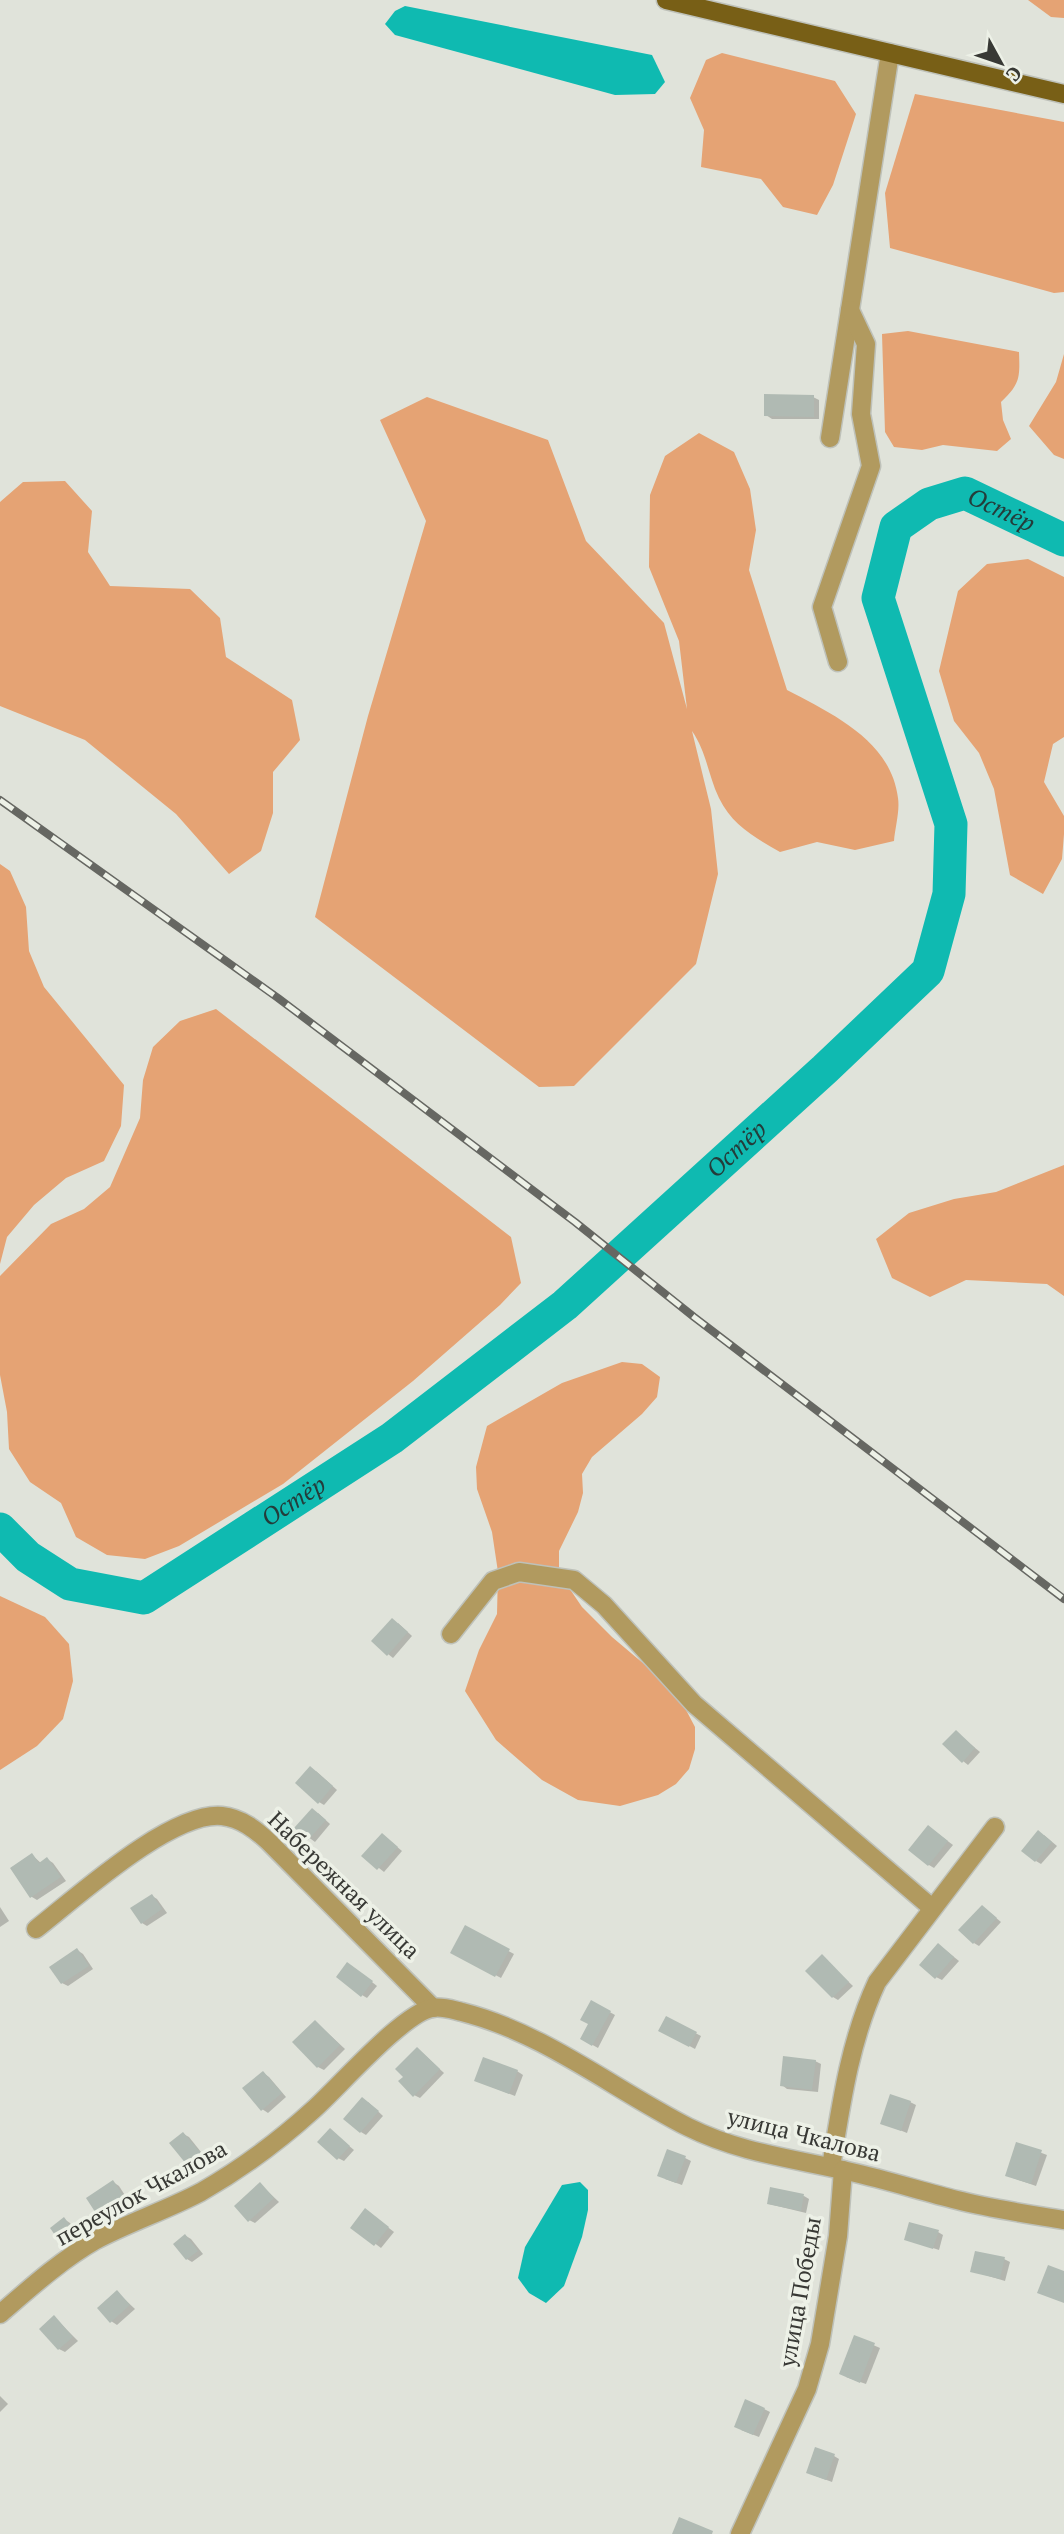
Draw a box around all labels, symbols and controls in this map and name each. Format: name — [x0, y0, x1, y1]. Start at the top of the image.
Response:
north arrow — [966, 28, 1036, 98]
text: С — [1001, 61, 1028, 87]
water label: Остёр — [963, 480, 1041, 539]
water label: Остёр — [699, 1113, 773, 1184]
water label: Остёр — [255, 1468, 332, 1533]
street label: Набережная улица — [262, 1804, 427, 1966]
street label: улица Чкалова — [723, 2100, 884, 2169]
street label: переулок Чкалова — [49, 2132, 232, 2253]
street label: улица Победы — [771, 2214, 828, 2371]

